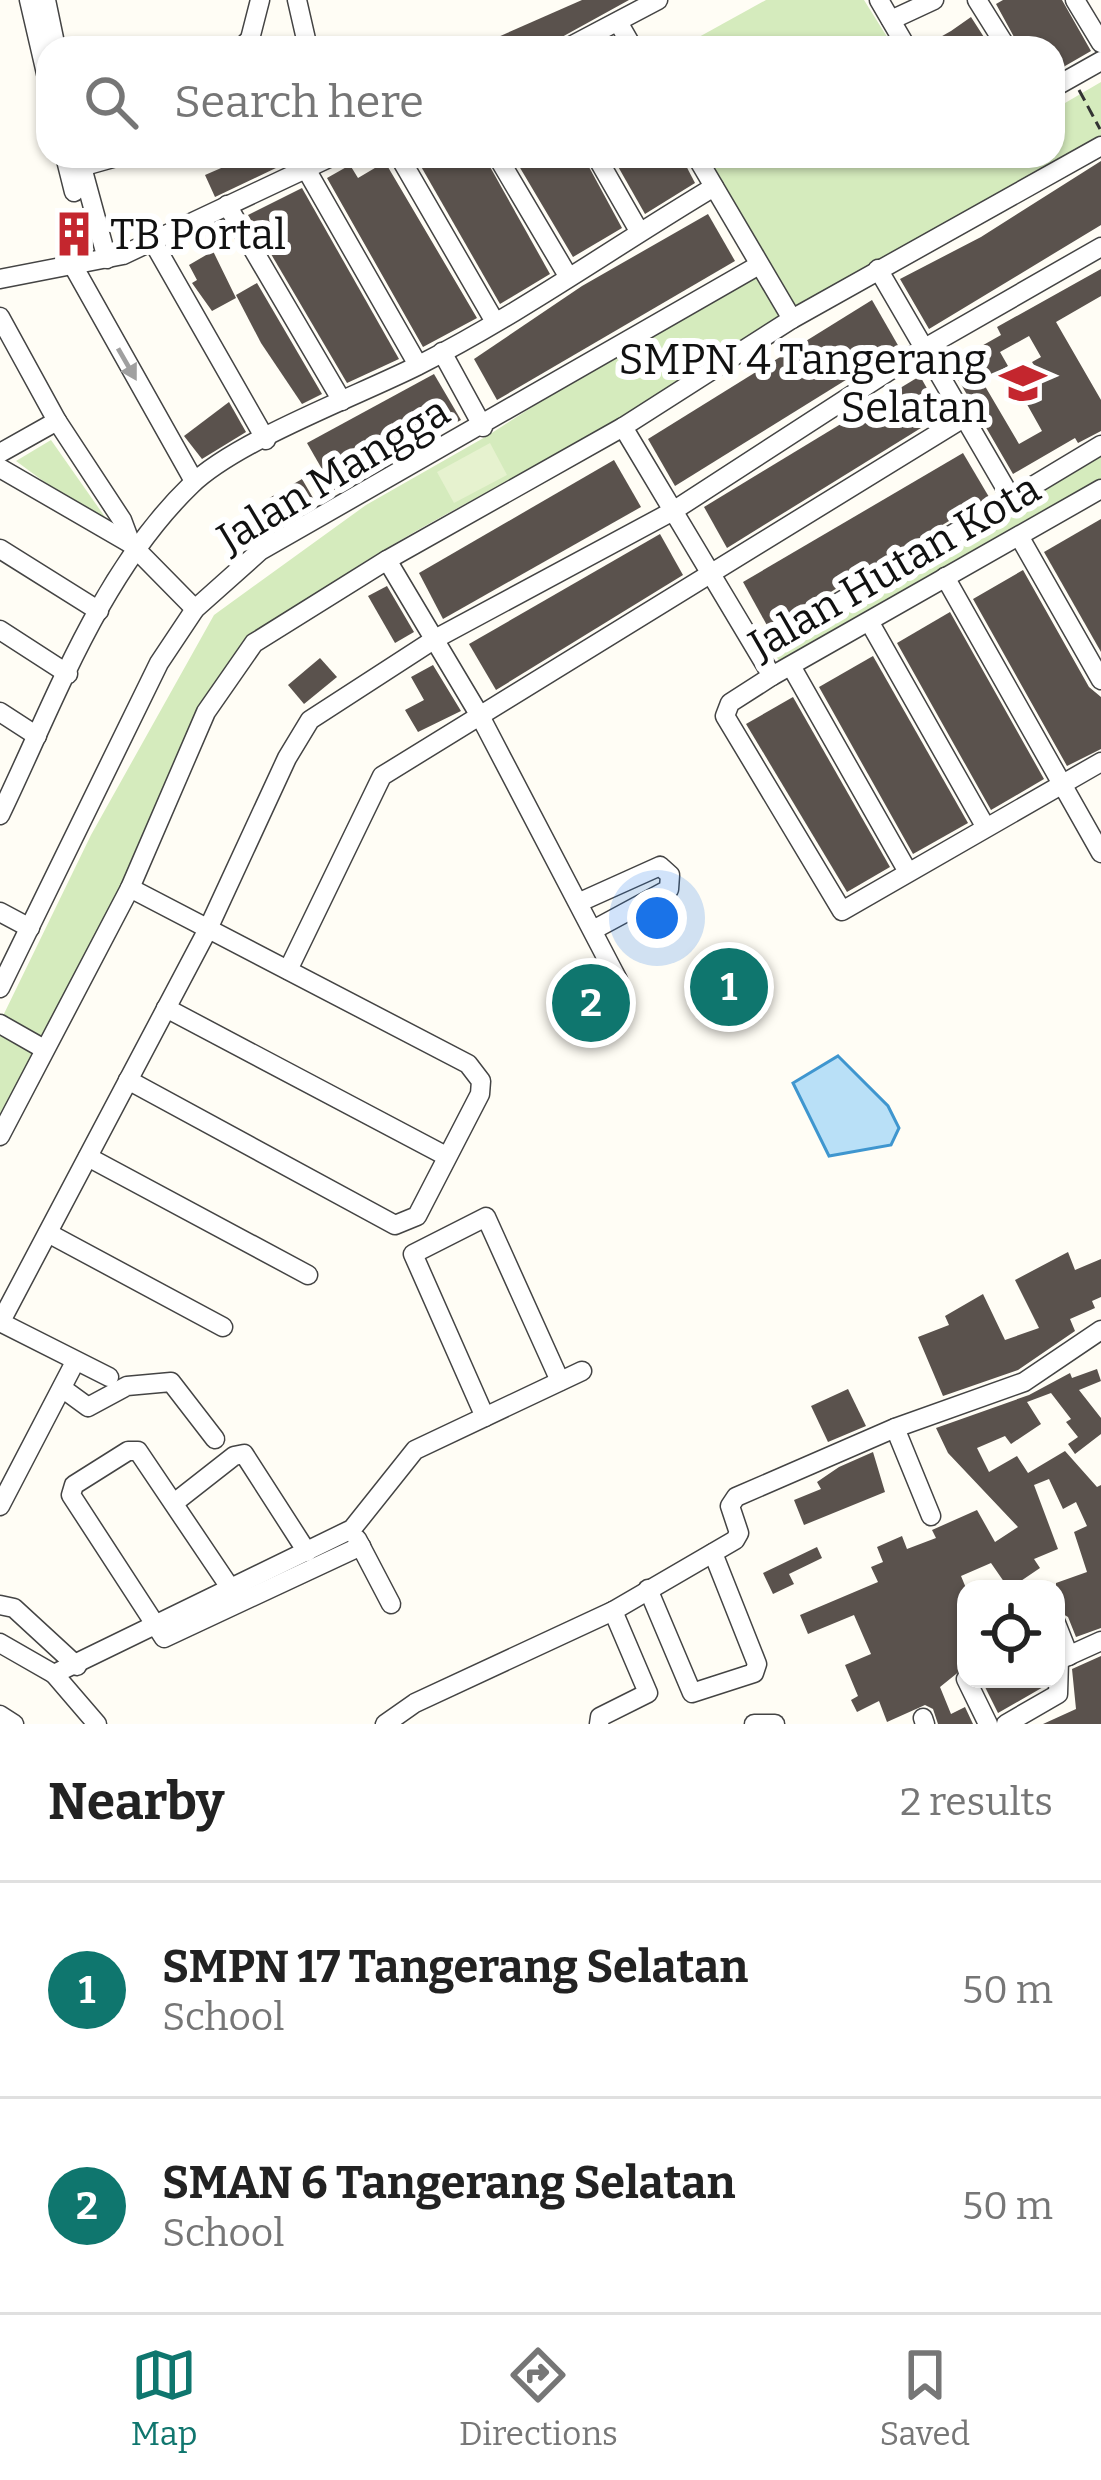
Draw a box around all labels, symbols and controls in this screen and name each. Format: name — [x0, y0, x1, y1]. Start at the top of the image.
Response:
search box — [36, 36, 1065, 168]
icon: search — [78, 69, 144, 135]
text: Search here — [174, 75, 424, 129]
building icon: TB Portal — [49, 209, 99, 259]
place label: TB Portal — [110, 210, 286, 260]
place label: SMPN 4 Tangerang Selatan — [618, 335, 987, 433]
one-way arrow — [116, 348, 137, 381]
school or university icon: SMPN 4 Tangerang Selatan — [998, 358, 1048, 408]
street label: Jalan Mangga — [208, 386, 458, 564]
street label: Jalan Hutan Kota — [739, 463, 1049, 671]
your location — [627, 888, 687, 948]
pin: 1 — [690, 942, 768, 1032]
pin: 2 — [552, 958, 630, 1048]
map controls — [957, 1580, 1065, 1688]
button: locate — [957, 1580, 1065, 1688]
text: Nearby — [48, 1771, 224, 1833]
text: 2 results — [900, 1779, 1053, 1825]
text: SMPN 17 Tangerang Selatan — [162, 1940, 748, 1994]
text: 1 — [79, 1967, 95, 2013]
text: 50 m — [962, 1967, 1053, 2013]
text: School — [162, 1994, 285, 2040]
text: SMAN 6 Tangerang Selatan — [162, 2156, 735, 2210]
text: 2 — [76, 2183, 98, 2229]
text: 50 m — [962, 2183, 1053, 2229]
text: School — [162, 2210, 285, 2256]
tab: Map — [131, 2342, 197, 2454]
tab: Directions — [459, 2342, 618, 2454]
tab: Saved — [880, 2342, 970, 2454]

